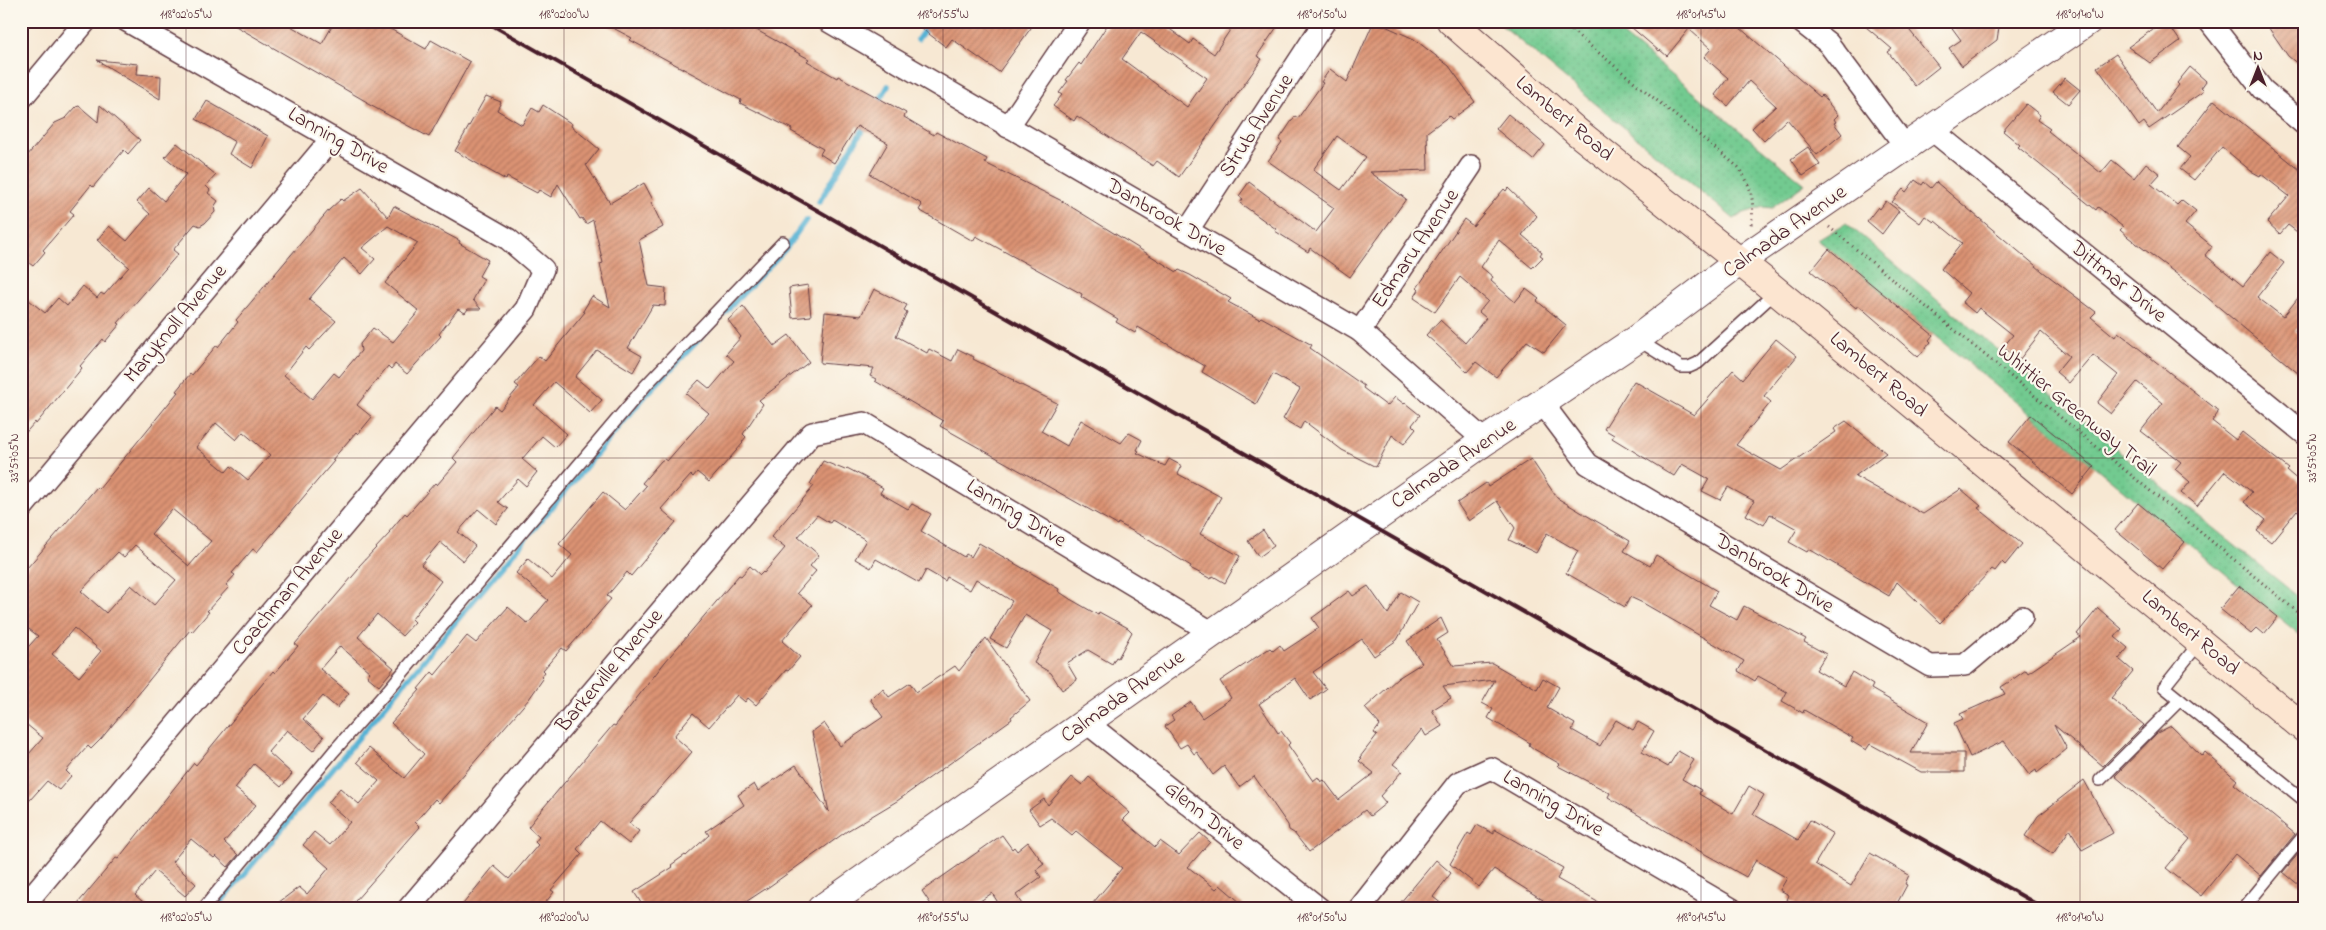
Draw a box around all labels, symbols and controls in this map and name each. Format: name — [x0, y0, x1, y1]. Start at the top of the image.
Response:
text: 118°02'05"W — [160, 6, 212, 24]
text: 118°02'00"W — [539, 6, 589, 24]
text: 118°01'55"W — [917, 6, 969, 24]
text: 118°01'50"W — [1297, 6, 1347, 24]
text: 118°01'45"W — [1676, 6, 1726, 24]
text: 118°01'40"W — [2056, 6, 2104, 24]
north arrow — [2234, 42, 2284, 92]
text: N — [2253, 46, 2263, 67]
street label: Strub Avenue — [1212, 68, 1302, 184]
street label: Lambert Road — [1508, 69, 1620, 169]
street label: Lanning Drive — [281, 100, 395, 184]
street label: Danbrook Drive — [1100, 171, 1232, 265]
street label: Calmada Avenue — [1717, 178, 1854, 286]
street label: Edmaru Avenue — [1365, 183, 1468, 315]
street label: Dittmar Drive — [2062, 233, 2173, 331]
street label: Maryknoll Avenue — [117, 258, 237, 391]
street label: Lambert Road — [1822, 325, 1934, 425]
street label: Whittier Greenway Trail — [1989, 337, 2162, 486]
street label: Calmada Avenue — [1385, 411, 1523, 517]
text: 33°57'05"N — [6, 433, 24, 483]
text: 33°57'05"N — [2304, 433, 2322, 483]
street label: Lanning Drive — [959, 472, 1072, 558]
street label: Coachman Avenue — [225, 521, 351, 663]
street label: Danbrook Drive — [1708, 526, 1840, 622]
street label: Lambert Road — [2134, 583, 2246, 683]
street label: Barkerville Avenue — [549, 602, 671, 740]
street label: Calmada Avenue — [1055, 643, 1192, 751]
street label: Lanning Drive — [1496, 763, 1610, 847]
street label: Glenn Drive — [1157, 774, 1251, 858]
text: 118°02'05"W — [160, 909, 212, 927]
text: 118°02'00"W — [539, 909, 589, 927]
text: 118°01'55"W — [917, 909, 969, 927]
text: 118°01'50"W — [1297, 909, 1347, 927]
text: 118°01'45"W — [1676, 909, 1726, 927]
text: 118°01'40"W — [2056, 909, 2104, 927]

